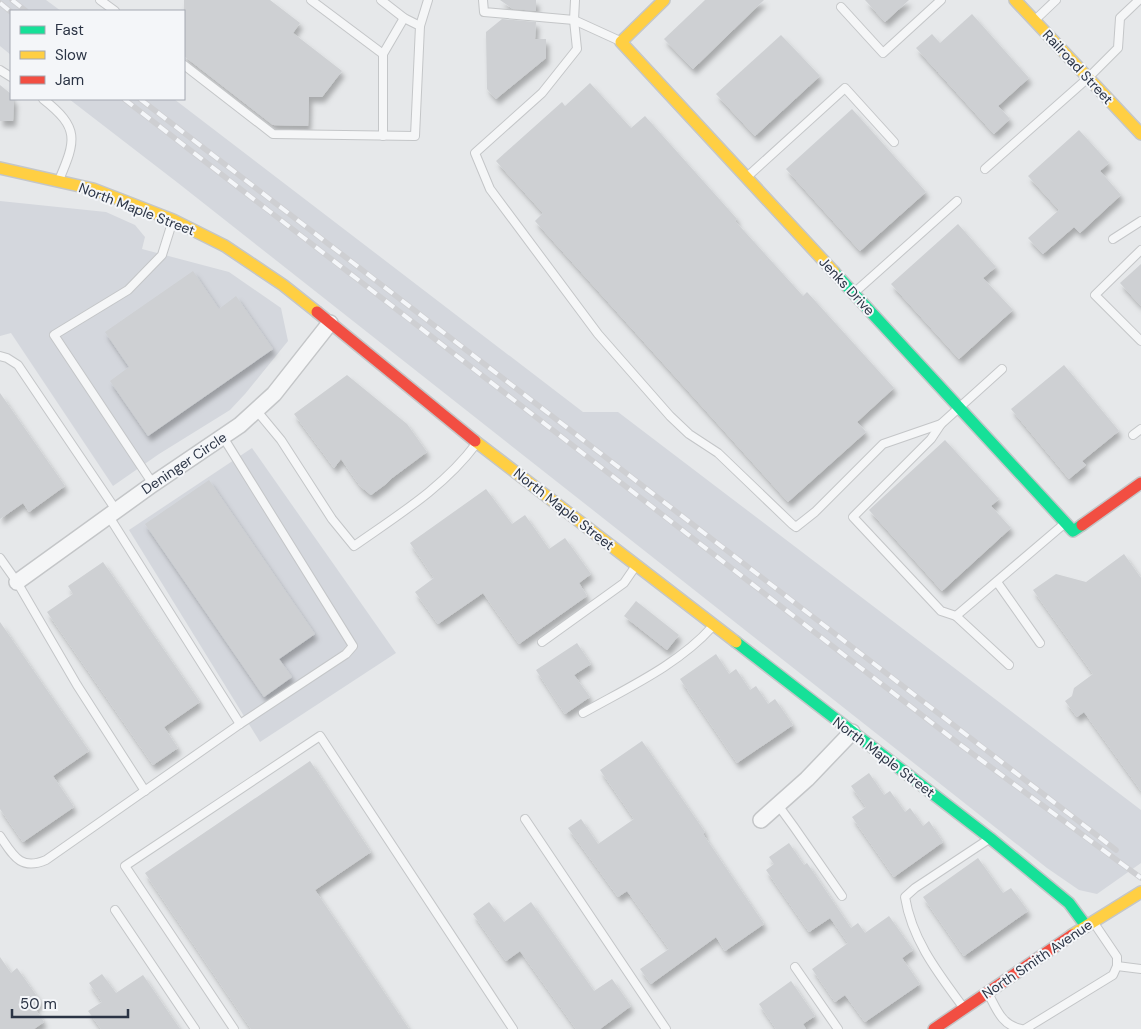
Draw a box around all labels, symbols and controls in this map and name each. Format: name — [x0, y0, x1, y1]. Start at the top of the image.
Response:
legend — [10, 10, 185, 100]
text: Fast — [55, 20, 84, 40]
street label: Railroad Street — [1039, 26, 1117, 108]
text: Slow — [55, 45, 88, 65]
text: Jam — [55, 70, 84, 90]
street label: North Maple Street — [76, 179, 198, 239]
street label: Jenks Drive — [815, 253, 879, 319]
street label: Deninger Circle — [138, 428, 230, 498]
street label: North Maple Street — [510, 464, 618, 554]
street label: North Maple Street — [829, 713, 939, 801]
street label: North Smith Avenue — [978, 915, 1096, 1003]
scale bar — [12, 986, 129, 1018]
text: 50 m — [20, 994, 57, 1014]

